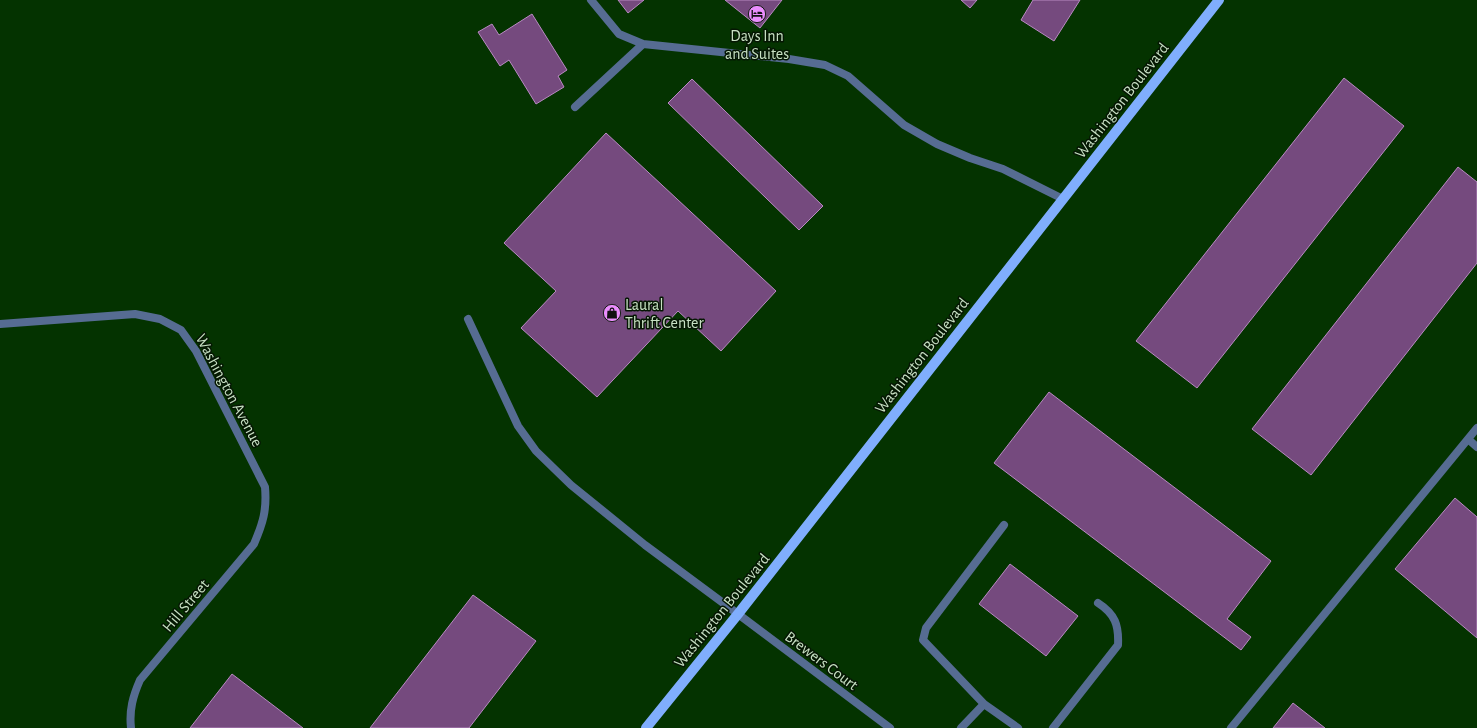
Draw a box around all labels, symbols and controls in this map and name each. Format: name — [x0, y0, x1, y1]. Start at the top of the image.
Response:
hotel icon: Days Inn and Suites — [747, 4, 767, 24]
place label: Days Inn and Suites — [725, 28, 789, 62]
street label: Washington Boulevard — [1072, 40, 1172, 161]
street label: Washington Boulevard — [872, 295, 972, 416]
place label: Laural Thrift Center — [625, 297, 704, 331]
shop icon: Laural Thrift Center — [602, 303, 622, 323]
street label: Washington Avenue — [193, 331, 266, 449]
street label: Washington Boulevard — [671, 551, 772, 671]
street label: Hill Street — [159, 576, 212, 635]
street label: Brewers Court — [782, 628, 861, 693]

